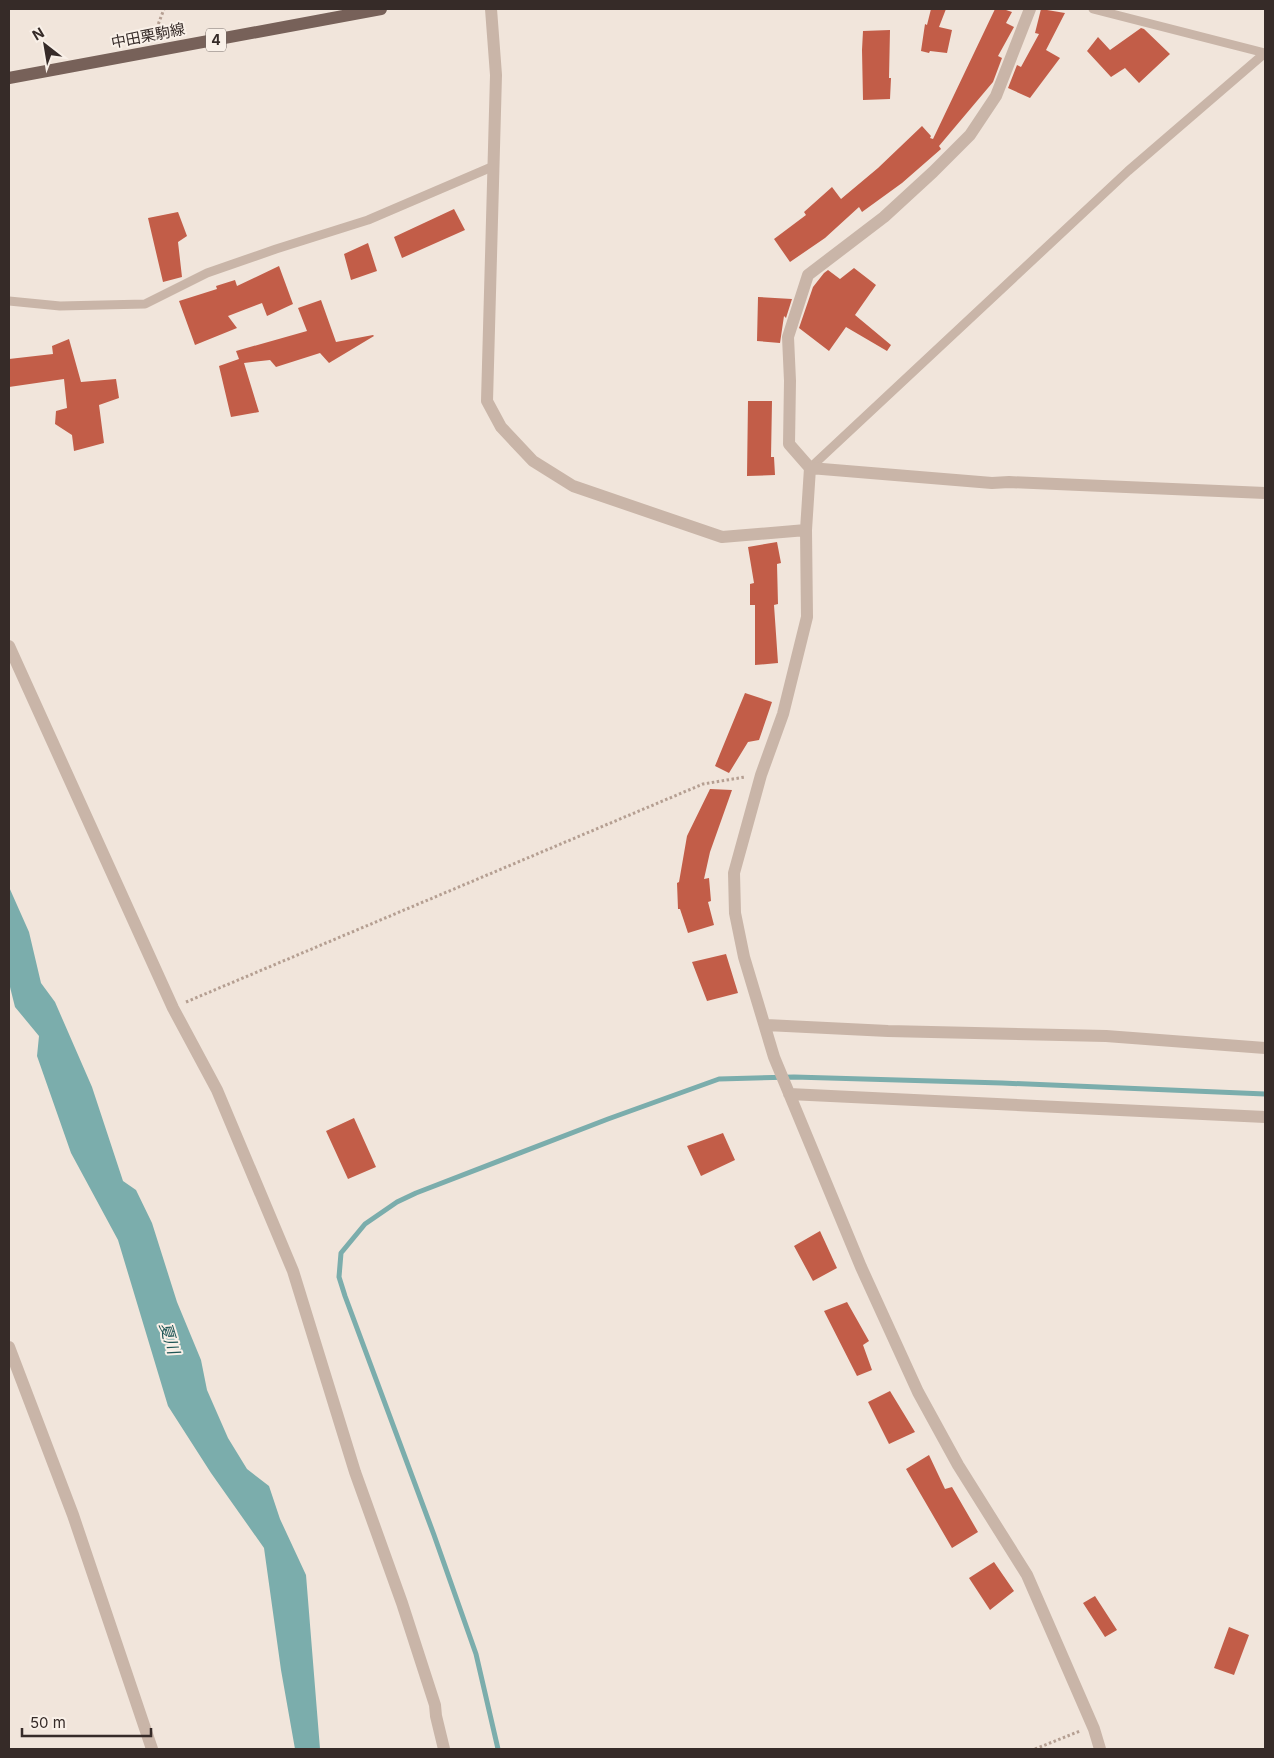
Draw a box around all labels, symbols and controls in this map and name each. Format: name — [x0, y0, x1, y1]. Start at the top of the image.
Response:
street label: 中田栗駒線 — [109, 19, 187, 52]
north arrow — [20, 20, 70, 70]
text: N — [29, 23, 47, 43]
road number: 4 — [206, 28, 226, 52]
water label: 夏川 — [156, 1320, 185, 1358]
scale bar — [22, 1706, 151, 1738]
text: 50 m — [30, 1713, 66, 1732]

